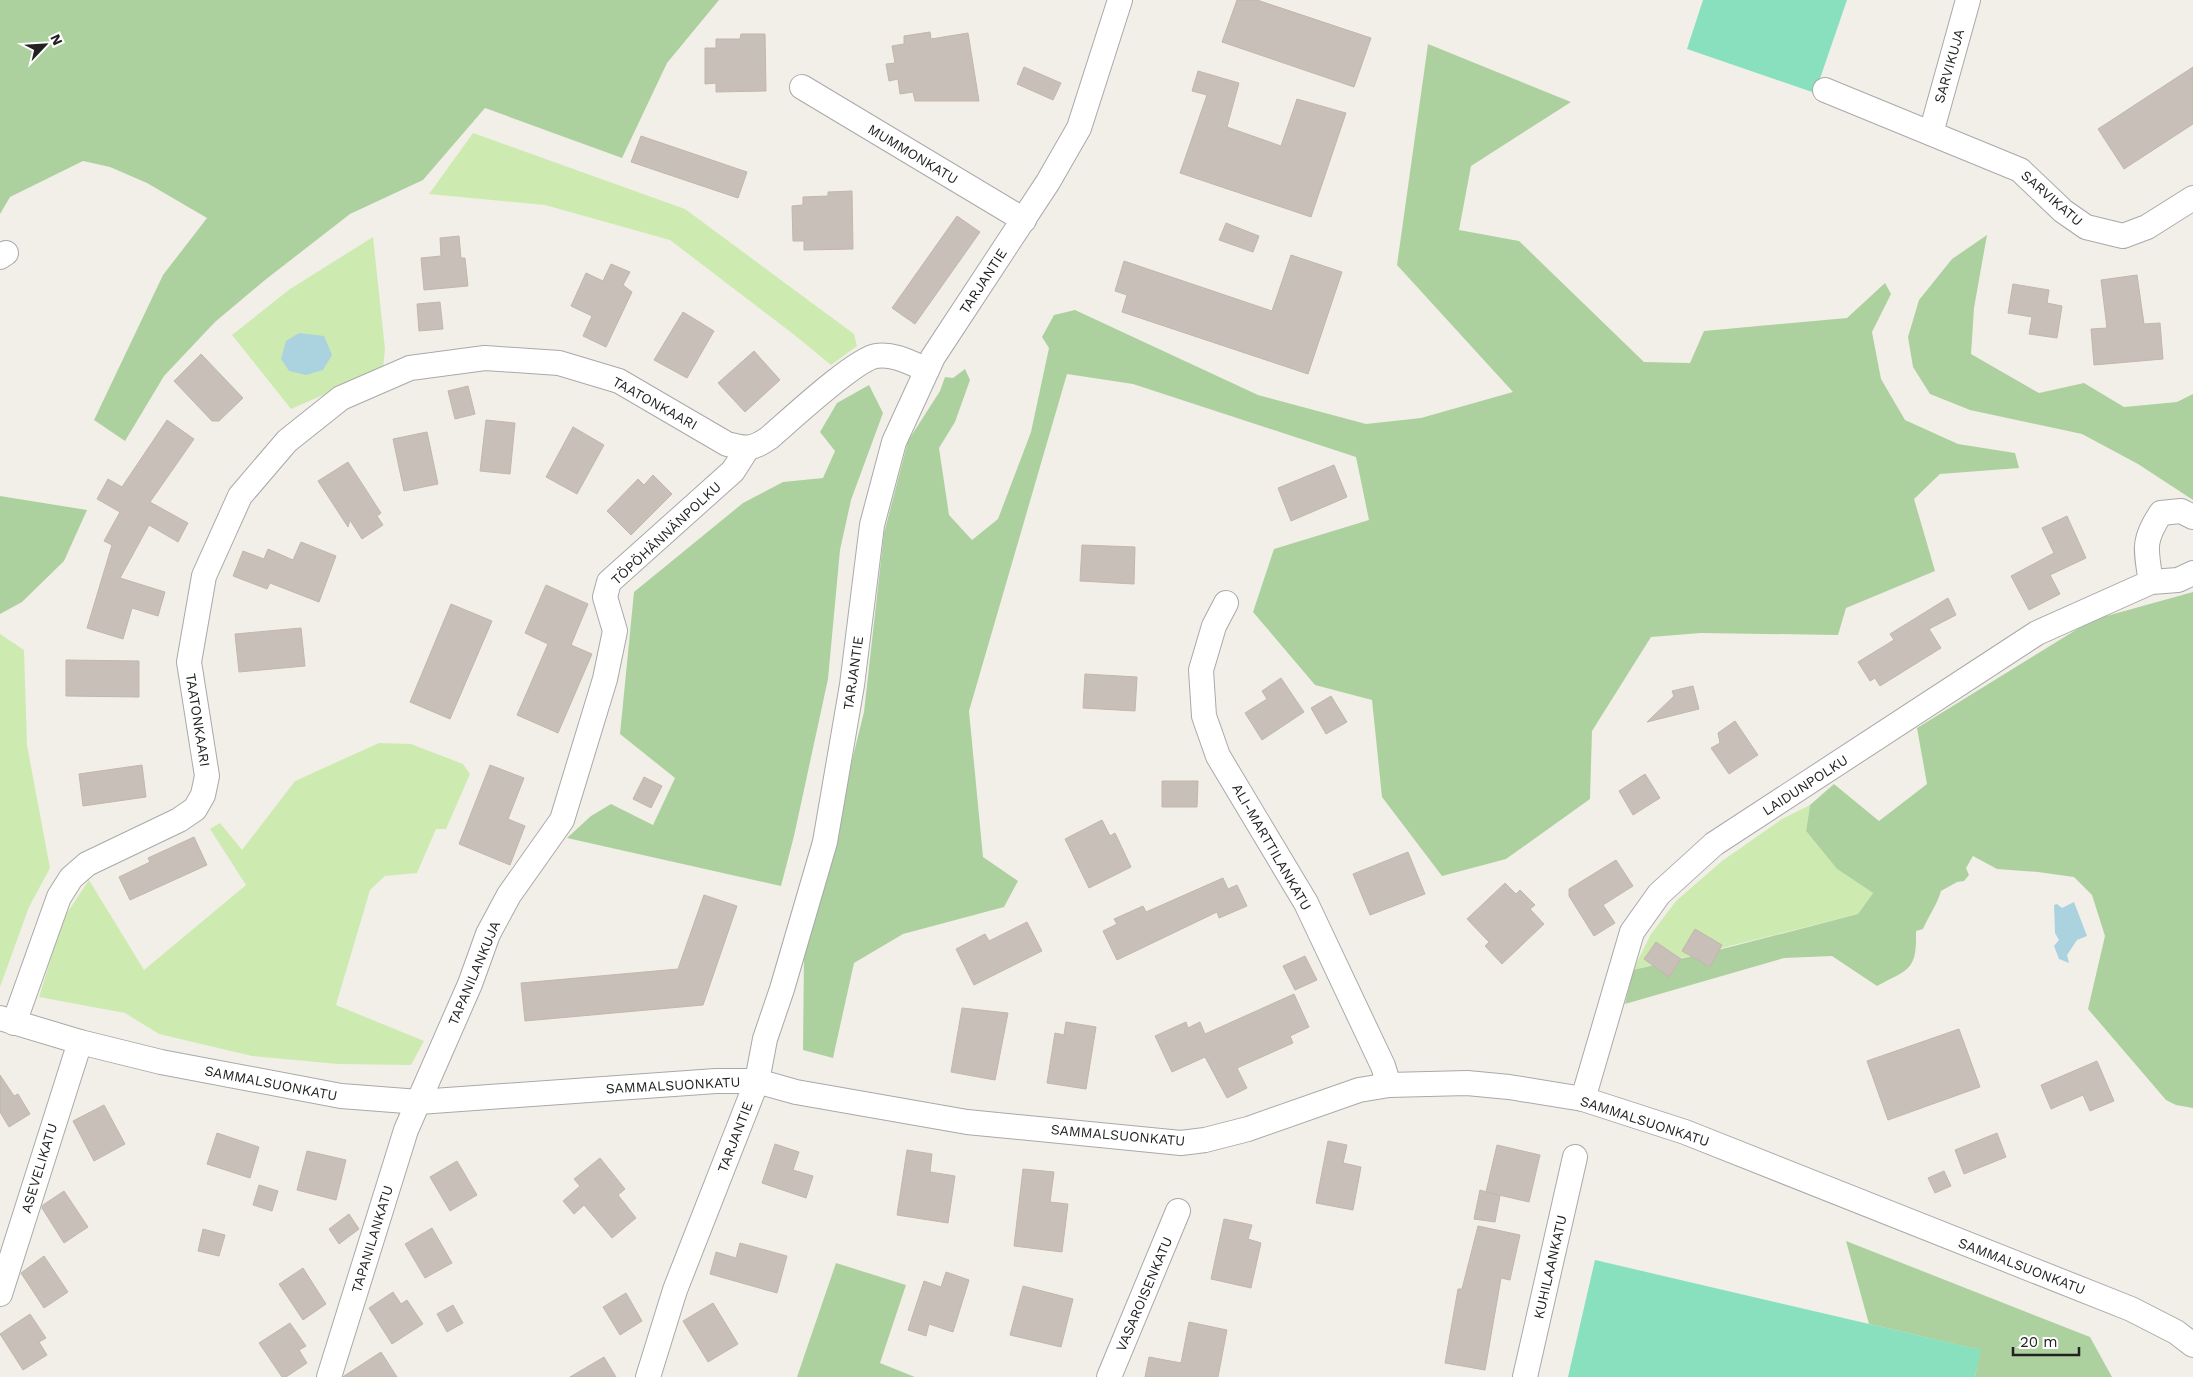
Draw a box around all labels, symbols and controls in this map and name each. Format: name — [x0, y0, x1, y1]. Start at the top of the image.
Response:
north arrow — [20, 20, 70, 70]
street label: SARVIKUJA — [1931, 27, 1967, 105]
text: N — [47, 31, 66, 48]
street label: MUMMONKATU — [865, 121, 961, 187]
street label: SARVIKATU — [2018, 167, 2086, 229]
street label: TARJANTIE — [956, 245, 1010, 317]
street label: TAATONKAARI — [610, 373, 700, 433]
street label: TÖPÖHÄNNÄNPOLKU — [608, 478, 724, 588]
street label: TARJANTIE — [840, 635, 866, 711]
street label: TAATONKAARI — [183, 672, 213, 768]
street label: LAIDUNPOLKU — [1759, 751, 1851, 819]
street label: ALI-MARTTILANKATU — [1229, 781, 1315, 913]
street label: TAPANILANKUJA — [445, 918, 503, 1028]
street label: SAMMALSUONKATU — [203, 1062, 339, 1104]
street label: SAMMALSUONKATU — [605, 1073, 741, 1097]
street label: SAMMALSUONKATU — [1578, 1093, 1712, 1149]
street label: TARJANTIE — [714, 1099, 756, 1175]
street label: ASEVELIKATU — [18, 1121, 60, 1215]
street label: SAMMALSUONKATU — [1050, 1121, 1186, 1149]
street label: TAPANILANKATU — [348, 1183, 396, 1295]
street label: KUHILAANKATU — [1530, 1213, 1570, 1321]
street label: VASAROISENKATU — [1113, 1234, 1175, 1354]
street label: SAMMALSUONKATU — [1956, 1234, 2088, 1298]
scale bar — [2013, 1324, 2079, 1356]
text: 20 m — [2020, 1333, 2058, 1351]

